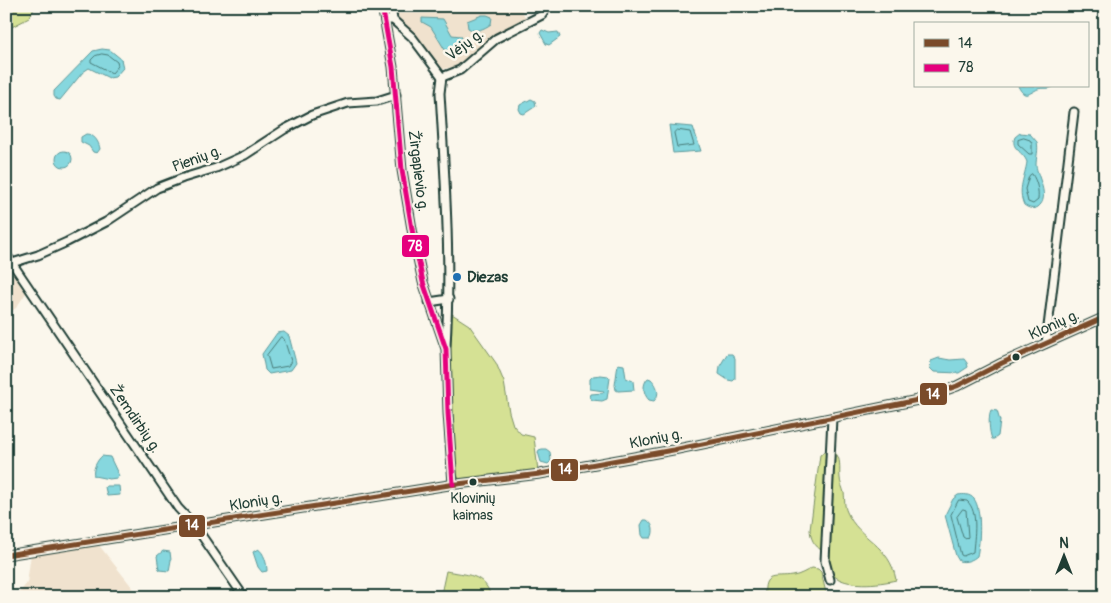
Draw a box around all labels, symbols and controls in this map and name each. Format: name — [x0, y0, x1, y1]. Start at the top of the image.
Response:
legend — [914, 22, 1088, 88]
street label: Vėjų g. — [442, 25, 488, 65]
text: 14 — [958, 34, 973, 53]
text: 78 — [958, 58, 974, 77]
street label: Žirgapievio g. — [404, 129, 432, 213]
street label: Pienių g. — [170, 141, 224, 177]
line badge: 78 — [401, 234, 430, 258]
text: 78 — [408, 238, 422, 255]
place label: Diezas — [467, 268, 508, 287]
marker: Diezas — [451, 271, 463, 283]
street label: Klonių g. — [1026, 305, 1082, 345]
unlabelled marker — [1011, 352, 1021, 362]
street label: Žemdirbių g. — [105, 381, 165, 457]
line badge: 14 — [919, 382, 948, 406]
text: 14 — [926, 386, 941, 403]
street label: Klonių g. — [628, 425, 684, 453]
line badge: 14 — [550, 458, 579, 482]
text: 14 — [558, 461, 573, 478]
marker: Klovinių kaimas — [468, 477, 478, 487]
street label: Klonių g. — [228, 488, 284, 516]
place label: Klovinių kaimas — [450, 490, 496, 524]
line badge: 14 — [178, 514, 206, 538]
text: 14 — [185, 517, 200, 534]
north arrow — [1038, 530, 1088, 580]
text: N — [1059, 535, 1069, 552]

